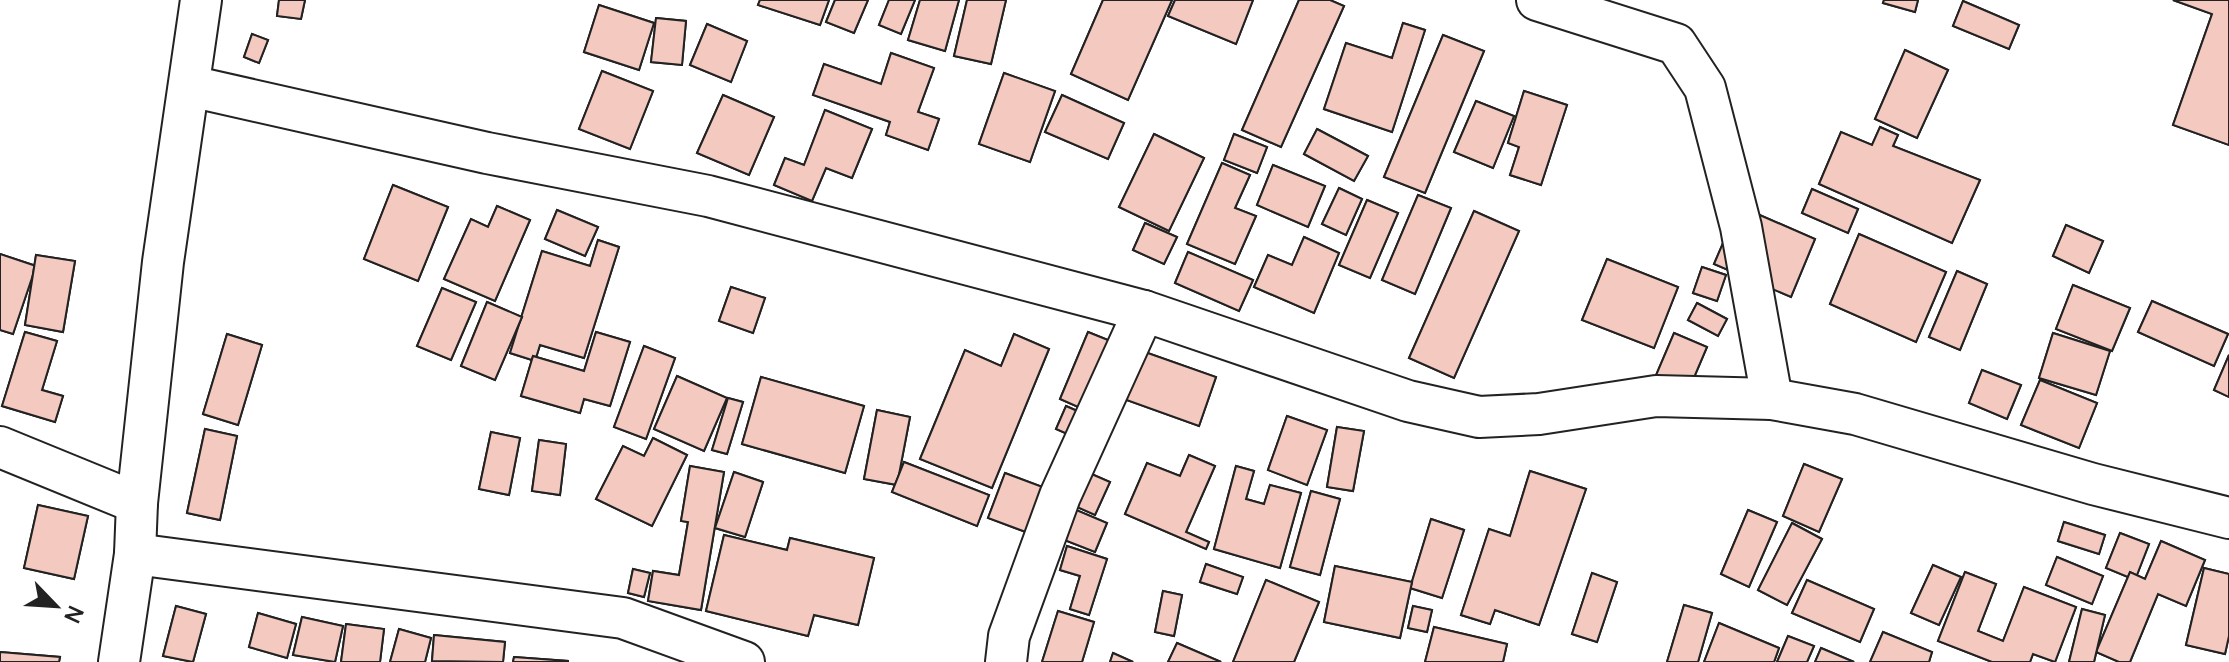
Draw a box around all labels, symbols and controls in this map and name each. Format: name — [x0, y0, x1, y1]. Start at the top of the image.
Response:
north arrow — [16, 566, 96, 646]
text: N — [57, 601, 91, 628]

